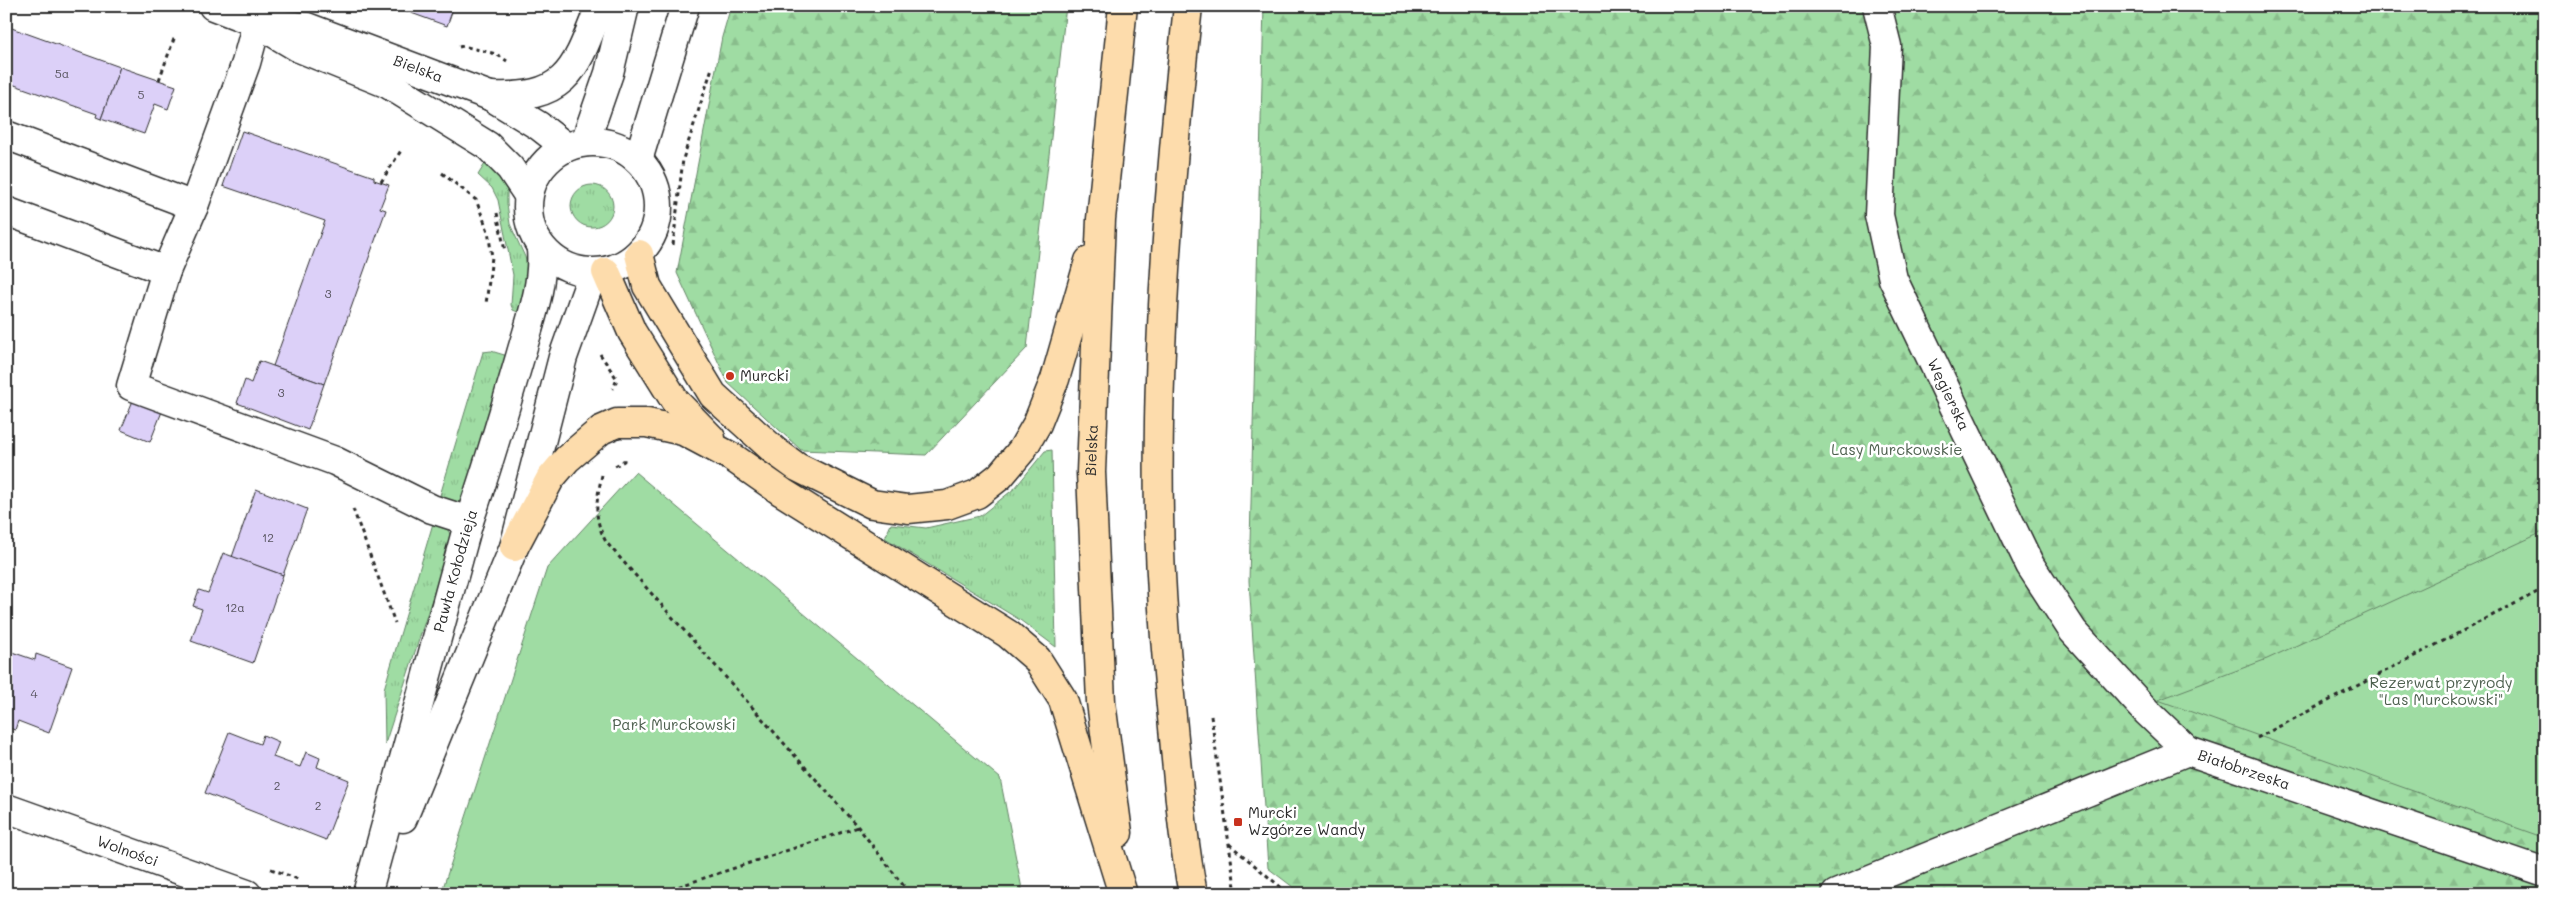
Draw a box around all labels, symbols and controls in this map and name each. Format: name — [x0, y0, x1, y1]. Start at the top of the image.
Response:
street label: Bielska — [391, 50, 446, 86]
house number: 5a — [55, 65, 69, 81]
house number: 5 — [138, 86, 145, 102]
house number: 3 — [324, 285, 332, 301]
street label: Węgierska — [1923, 355, 1975, 433]
place label: Murcki — [740, 365, 789, 385]
marker: Murcki — [724, 370, 736, 382]
house number: 3 — [277, 384, 285, 400]
street label: Bielska — [1080, 424, 1102, 476]
park label: Lasy Murckowskie — [1831, 439, 1963, 459]
street label: Pawła Kołodzieja — [428, 506, 481, 634]
house number: 12 — [262, 529, 274, 545]
house number: 12a — [225, 599, 245, 615]
park label: Rezerwat przyrody "Las Murckowski" — [2369, 672, 2513, 709]
house number: 4 — [30, 685, 38, 701]
park label: Park Murckowski — [612, 714, 736, 734]
street label: Białobrzeska — [2195, 744, 2293, 794]
house number: 2 — [274, 777, 280, 793]
house number: 2 — [315, 797, 321, 813]
place label: Murcki Wzgórze Wandy — [1248, 802, 1365, 839]
marker: Murcki Wzgórze Wandy — [1232, 816, 1244, 828]
street label: Wolności — [94, 830, 161, 871]

